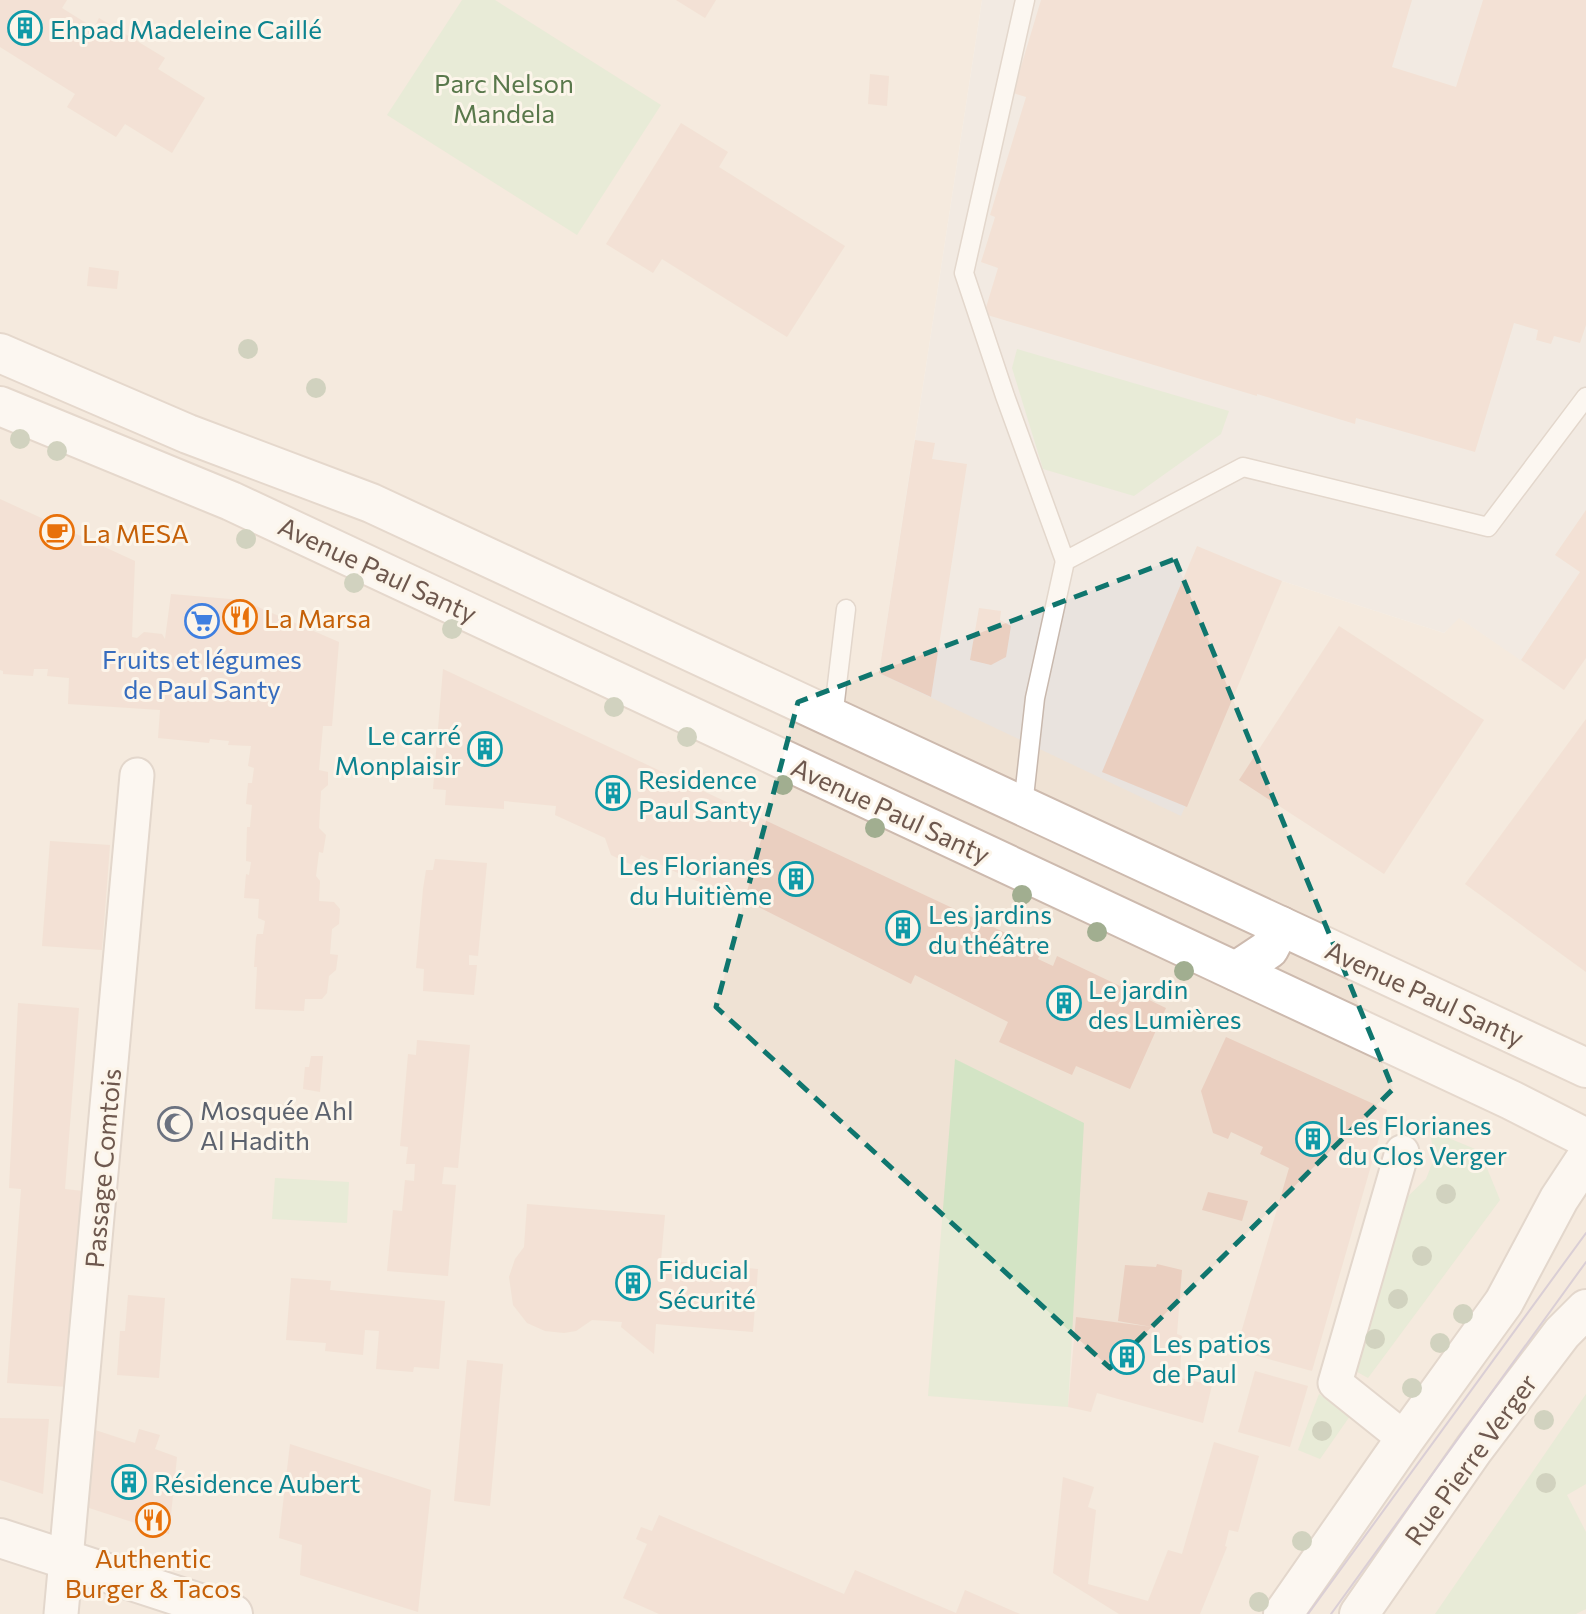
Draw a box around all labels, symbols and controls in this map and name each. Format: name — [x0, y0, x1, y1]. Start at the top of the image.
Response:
building icon: Ehpad Madeleine Caillé — [6, 9, 44, 47]
place label: Ehpad Madeleine Caillé — [50, 13, 322, 44]
park label: Parc Nelson Mandela — [434, 67, 574, 128]
street label: Avenue Paul Santy — [274, 509, 482, 629]
cafe icon: La MESA — [38, 513, 76, 551]
place label: La MESA — [82, 517, 189, 548]
restaurant icon: La Marsa — [221, 598, 259, 636]
supermarket icon: Fruits et légumes de Paul Santy — [183, 602, 221, 640]
place label: La Marsa — [264, 602, 371, 633]
place label: Fruits et légumes de Paul Santy — [102, 643, 302, 704]
place label: Le carré Monplaisir — [335, 719, 461, 780]
building icon: Le carré Monplaisir — [466, 730, 504, 768]
street label: Avenue Paul Santy — [787, 750, 995, 870]
place label: Residence Paul Santy — [638, 763, 762, 824]
building icon: Residence Paul Santy — [594, 774, 632, 812]
place label: Les Florianes du Huitième — [618, 849, 772, 910]
building icon: Les Florianes du Huitième — [777, 860, 815, 898]
place label: Les jardins du théâtre — [928, 898, 1052, 959]
building icon: Les jardins du théâtre — [884, 909, 922, 947]
street label: Avenue Paul Santy — [1321, 933, 1529, 1053]
place label: Le jardin des Lumières — [1088, 973, 1242, 1034]
building icon: Le jardin des Lumières — [1045, 984, 1083, 1022]
street label: Passage Comtois — [78, 1067, 126, 1269]
place label: Mosquée Ahl Al Hadith — [200, 1094, 354, 1155]
mosque icon: Mosquée Ahl Al Hadith — [156, 1105, 194, 1143]
place label: Les Florianes du Clos Verger — [1338, 1109, 1507, 1170]
building icon: Les Florianes du Clos Verger — [1294, 1120, 1332, 1158]
place label: Fiducial Sécurité — [658, 1253, 756, 1314]
building icon: Fiducial Sécurité — [614, 1264, 652, 1302]
place label: Les patios de Paul — [1152, 1327, 1271, 1388]
building icon: Les patios de Paul — [1108, 1338, 1146, 1376]
street label: Rue Pierre Verger — [1397, 1367, 1543, 1551]
building icon: Résidence Aubert — [110, 1463, 148, 1501]
place label: Résidence Aubert — [154, 1467, 360, 1498]
restaurant icon: Authentic Burger & Tacos — [134, 1501, 172, 1539]
place label: Authentic Burger & Tacos — [65, 1542, 241, 1603]

